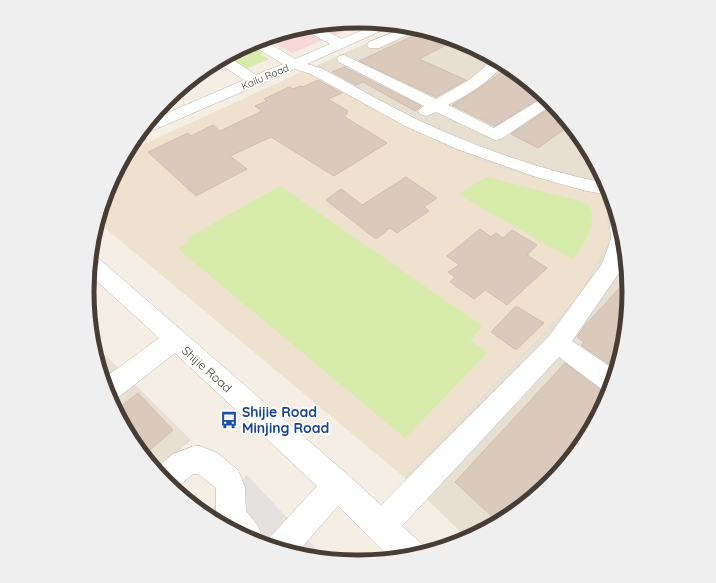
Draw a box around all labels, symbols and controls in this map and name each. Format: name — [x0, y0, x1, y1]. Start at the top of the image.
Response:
street label: Kailu Road — [239, 61, 291, 93]
street label: Shijie Road — [179, 343, 235, 395]
place label: Shijie Road Minjing Road — [242, 403, 329, 437]
bus stop icon: Shijie Road Minjing Road — [219, 410, 239, 430]

